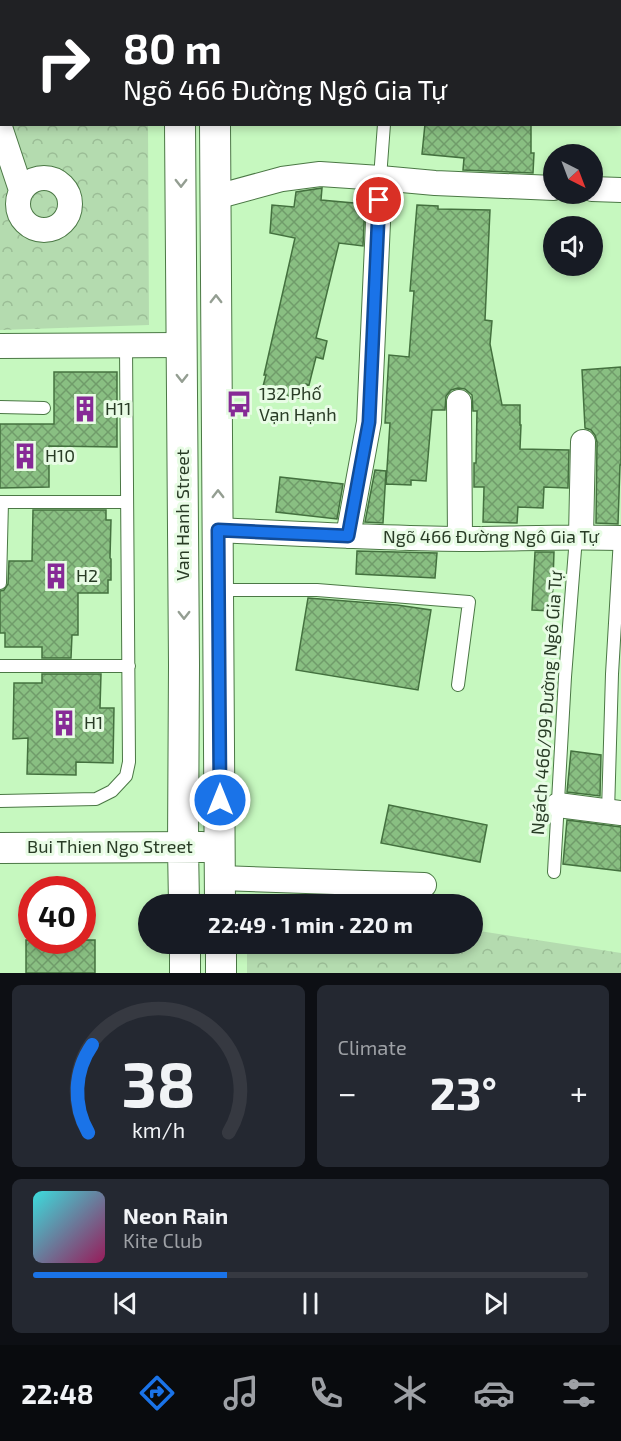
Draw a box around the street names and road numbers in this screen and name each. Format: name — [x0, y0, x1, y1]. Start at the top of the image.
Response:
street label: Van Hanh Street — [171, 449, 193, 581]
street label: Ngõ 466 Đường Ngô Gia Tự — [383, 525, 600, 547]
street label: Ngách 466/99 Đường Ngô Gia Tự — [526, 569, 566, 836]
street label: Bui Thien Ngo Street — [27, 835, 193, 857]

